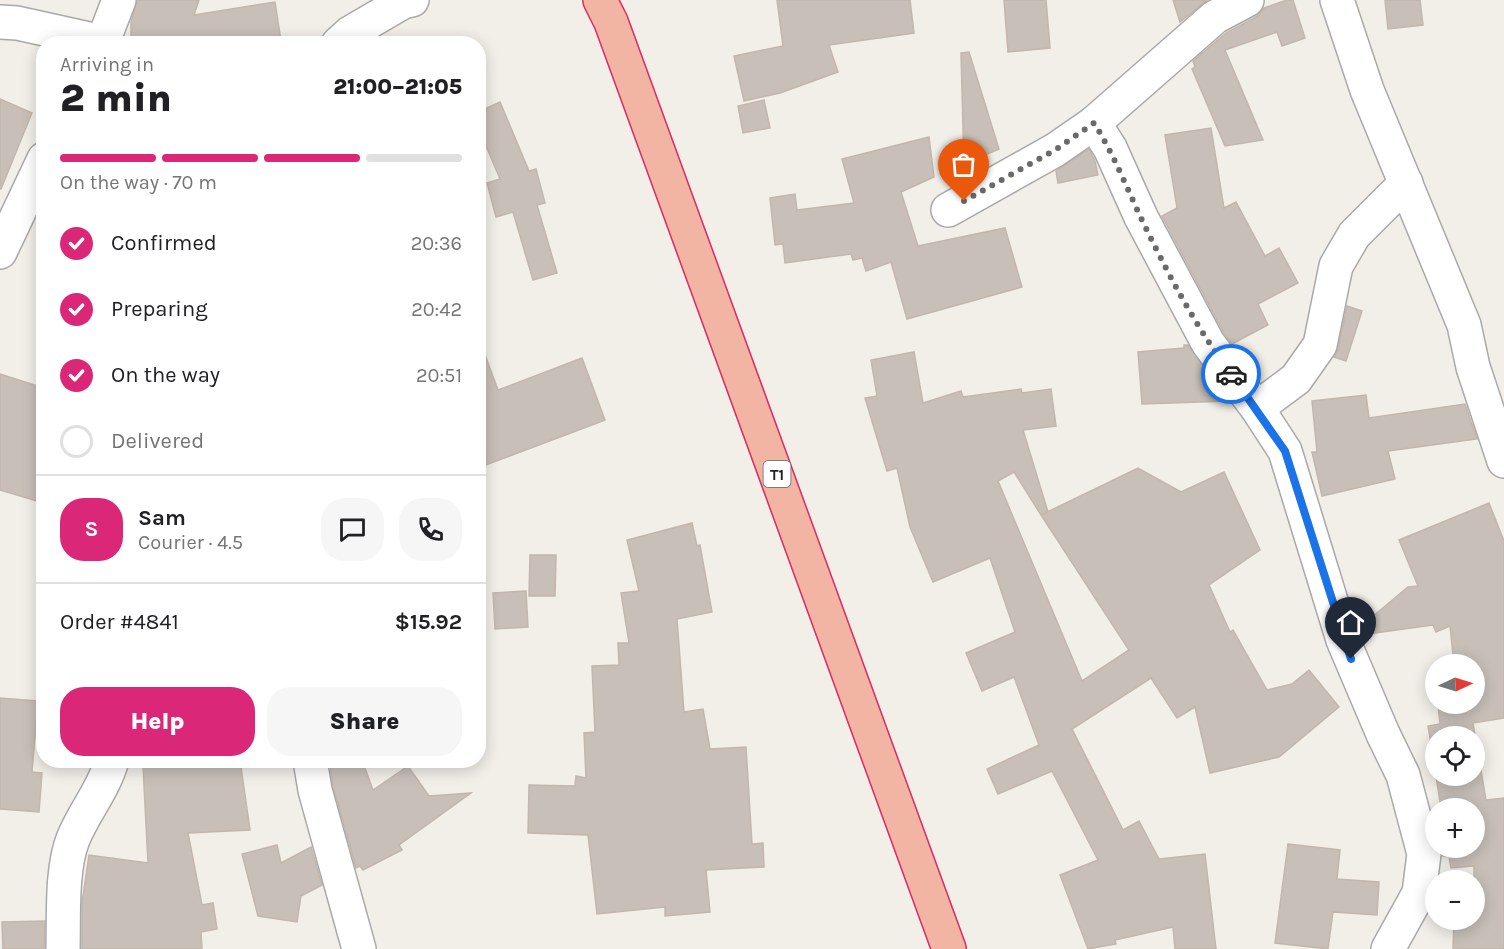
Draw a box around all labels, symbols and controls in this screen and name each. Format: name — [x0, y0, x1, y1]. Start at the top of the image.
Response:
text: Arriving in — [60, 53, 154, 76]
text: 21:00–21:05 — [333, 74, 462, 100]
text: 2 min — [60, 75, 172, 121]
pin — [938, 139, 989, 201]
icon: bag — [947, 148, 980, 181]
text: On the way · 70 m — [60, 171, 217, 194]
icon: check — [60, 227, 93, 260]
text: Confirmed — [111, 230, 217, 256]
text: 20:36 — [411, 232, 462, 255]
icon: check — [60, 293, 93, 326]
text: Preparing — [111, 296, 208, 322]
text: 20:42 — [411, 298, 462, 321]
courier — [1201, 344, 1261, 404]
icon: car — [1215, 358, 1248, 391]
icon: check — [60, 359, 93, 392]
text: On the way — [111, 362, 220, 388]
text: 20:51 — [416, 364, 462, 387]
text: Delivered — [111, 428, 204, 454]
road number: T1 — [764, 461, 790, 487]
button: chat — [321, 498, 384, 561]
button: phone — [399, 498, 462, 561]
text: Sam — [138, 505, 186, 531]
text: S — [84, 516, 99, 542]
text: Courier · 4.5 — [138, 531, 243, 554]
pin — [1325, 597, 1376, 659]
icon: home — [1334, 606, 1367, 639]
text: Order #4841 — [60, 609, 179, 635]
text: $15.92 — [395, 609, 462, 635]
north arrow — [1425, 654, 1485, 714]
map controls — [1425, 654, 1485, 930]
button: Help — [60, 687, 255, 756]
button: Share — [267, 687, 462, 756]
button: locate — [1425, 726, 1485, 786]
button: + — [1425, 798, 1485, 858]
button: − — [1425, 870, 1485, 930]

